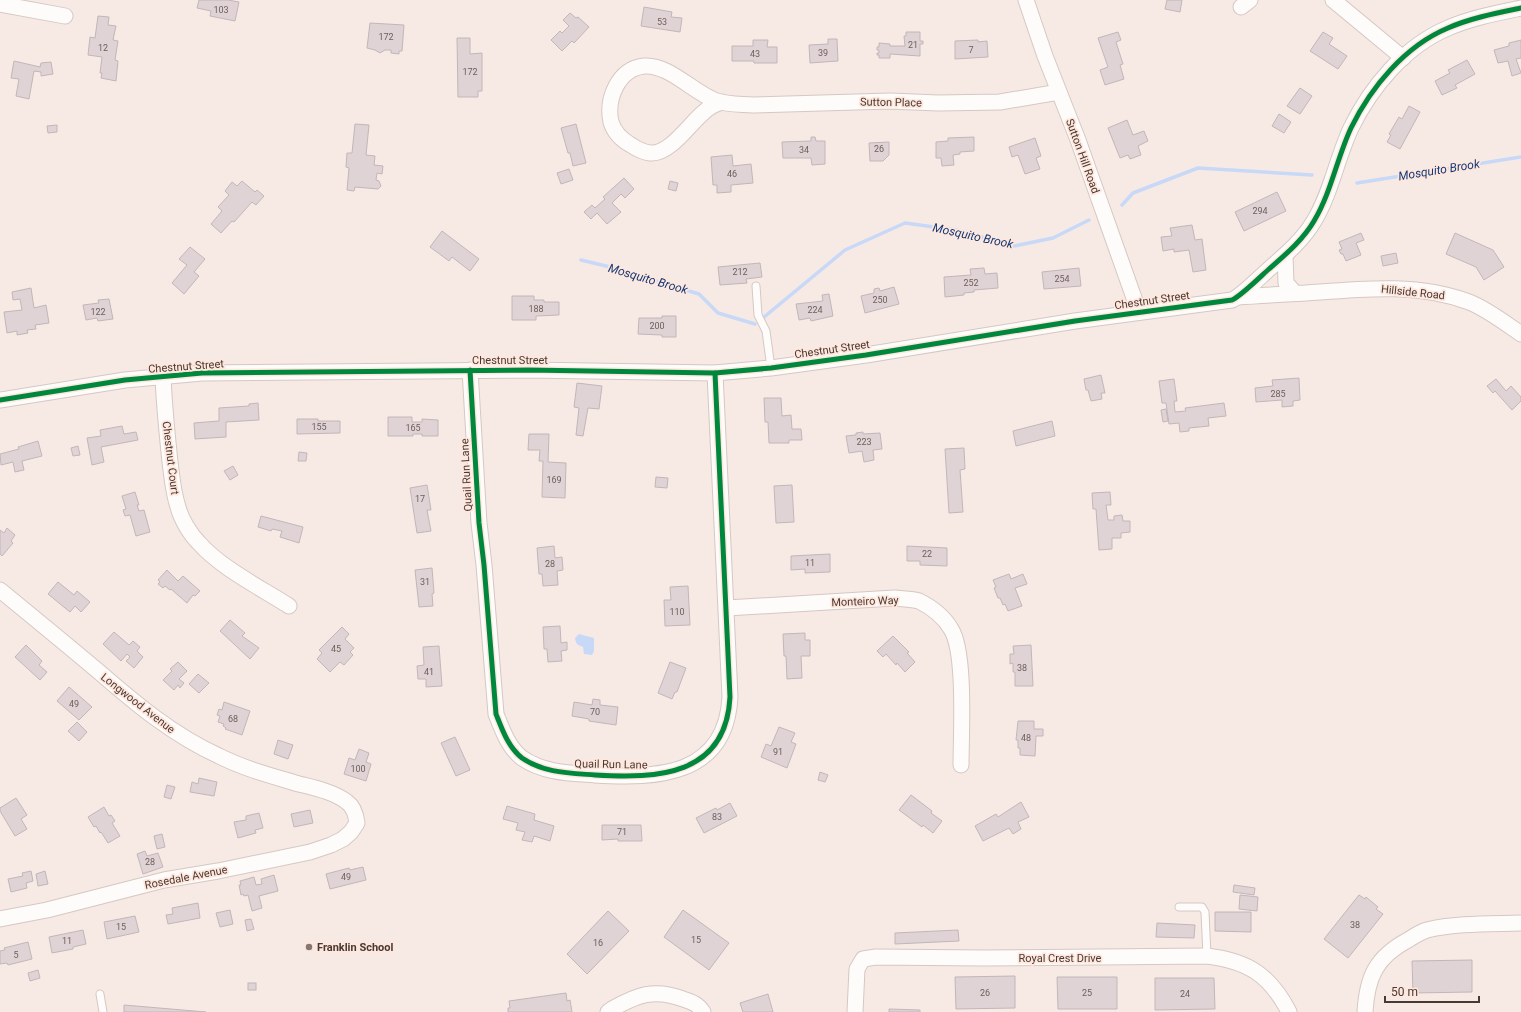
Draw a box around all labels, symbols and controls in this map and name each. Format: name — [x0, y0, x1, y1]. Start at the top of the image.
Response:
house number: 103 — [213, 5, 229, 15]
house number: 53 — [657, 17, 667, 27]
house number: 172 — [378, 32, 394, 42]
house number: 21 — [908, 40, 918, 50]
house number: 12 — [98, 43, 108, 53]
house number: 7 — [968, 45, 974, 55]
house number: 39 — [818, 48, 828, 58]
house number: 43 — [750, 49, 760, 59]
house number: 172 — [462, 67, 478, 77]
street label: Sutton Place — [860, 95, 922, 110]
street label: Sutton Hill Road — [1063, 117, 1102, 195]
house number: 26 — [874, 144, 884, 154]
house number: 34 — [799, 145, 809, 155]
water label: Mosquito Brook — [1397, 156, 1482, 183]
house number: 46 — [727, 169, 737, 179]
house number: 294 — [1252, 206, 1268, 216]
water label: Mosquito Brook — [931, 221, 1016, 252]
water label: Mosquito Brook — [607, 261, 690, 297]
house number: 212 — [732, 267, 748, 277]
house number: 254 — [1054, 274, 1070, 284]
house number: 252 — [963, 278, 979, 288]
street label: Hillside Road — [1380, 283, 1446, 302]
street label: Chestnut Street — [1114, 289, 1191, 312]
house number: 250 — [872, 295, 888, 305]
house number: 188 — [528, 304, 544, 314]
house number: 224 — [807, 305, 823, 315]
house number: 122 — [90, 307, 106, 317]
house number: 200 — [649, 321, 665, 331]
street label: Chestnut Street — [794, 338, 871, 361]
street label: Chestnut Street — [472, 354, 548, 367]
street label: Chestnut Street — [148, 357, 225, 376]
house number: 285 — [1270, 389, 1286, 399]
street label: Chestnut Court — [160, 421, 182, 496]
house number: 155 — [311, 422, 327, 432]
house number: 165 — [405, 423, 421, 433]
house number: 223 — [856, 437, 872, 447]
street label: Quail Run Lane — [458, 438, 475, 512]
house number: 169 — [546, 475, 562, 485]
house number: 17 — [415, 494, 425, 504]
house number: 22 — [922, 549, 932, 559]
house number: 11 — [805, 558, 815, 568]
house number: 28 — [545, 559, 555, 569]
house number: 31 — [420, 577, 430, 587]
street label: Monteiro Way — [831, 594, 900, 609]
house number: 110 — [669, 607, 685, 617]
house number: 45 — [331, 644, 341, 654]
house number: 38 — [1017, 663, 1027, 673]
house number: 41 — [424, 667, 434, 677]
street label: Longwood Avenue — [98, 671, 177, 736]
house number: 49 — [69, 699, 79, 709]
house number: 70 — [590, 707, 600, 717]
house number: 68 — [228, 714, 238, 724]
house number: 48 — [1021, 733, 1031, 743]
house number: 91 — [773, 747, 783, 757]
street label: Quail Run Lane — [574, 757, 648, 772]
house number: 100 — [350, 764, 366, 774]
house number: 83 — [712, 812, 722, 822]
house number: 71 — [617, 827, 627, 837]
house number: 28 — [145, 857, 155, 867]
street label: Rosedale Avenue — [144, 863, 229, 892]
house number: 49 — [341, 872, 351, 882]
house number: 38 — [1350, 920, 1360, 930]
house number: 15 — [116, 922, 126, 932]
house number: 15 — [691, 935, 701, 945]
house number: 11 — [62, 936, 72, 946]
house number: 16 — [593, 938, 603, 948]
place label: Franklin School — [317, 941, 393, 954]
marker: Franklin School — [304, 942, 314, 952]
house number: 5 — [13, 950, 19, 960]
street label: Royal Crest Drive — [1019, 952, 1102, 965]
scale bar — [1385, 978, 1479, 1004]
text: 50 m — [1391, 985, 1418, 999]
house number: 26 — [980, 988, 990, 998]
house number: 25 — [1082, 988, 1092, 998]
house number: 24 — [1180, 989, 1190, 999]

